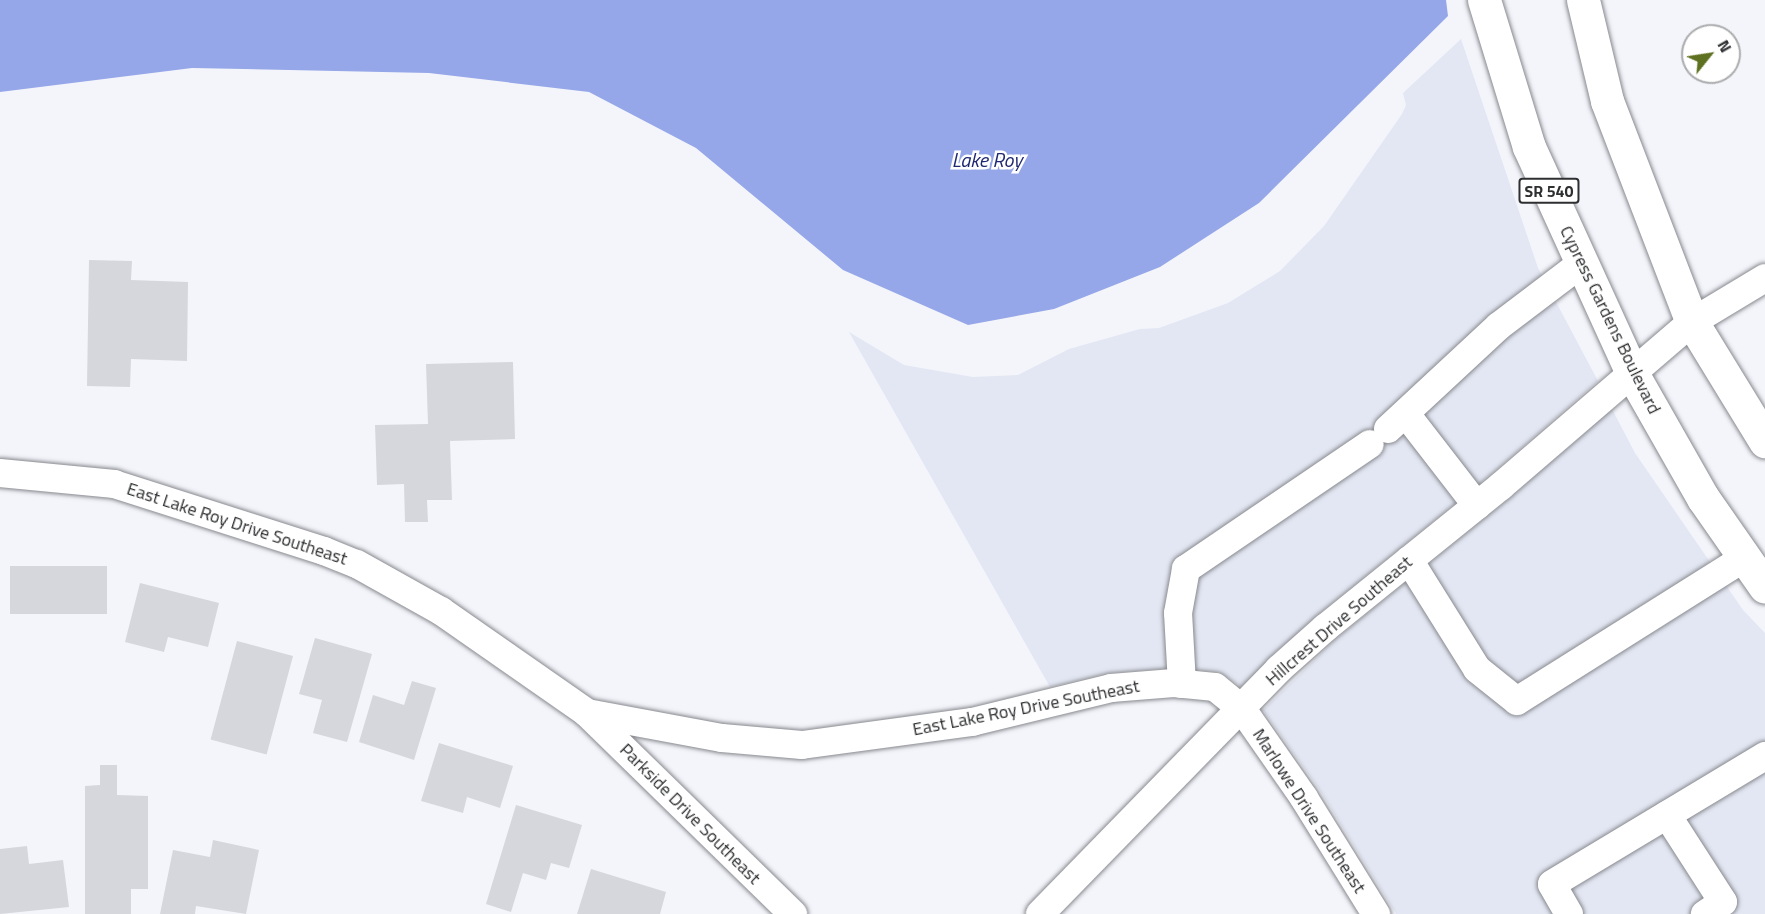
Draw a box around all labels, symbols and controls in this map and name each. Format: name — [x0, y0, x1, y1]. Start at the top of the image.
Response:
north arrow — [1681, 24, 1741, 84]
text: N — [1712, 35, 1738, 57]
water label: Lake Roy — [952, 147, 1022, 171]
road number: SR 540 — [1518, 178, 1580, 204]
street label: Cypress Gardens Boulevard — [1555, 222, 1665, 418]
street label: East Lake Roy Drive Southeast — [124, 478, 350, 570]
street label: Hillcrest Drive Southeast — [1261, 552, 1417, 690]
street label: East Lake Roy Drive Southeast — [911, 675, 1141, 741]
street label: Marlowe Drive Southeast — [1248, 725, 1370, 897]
street label: Parkside Drive Southeast — [615, 739, 765, 889]

